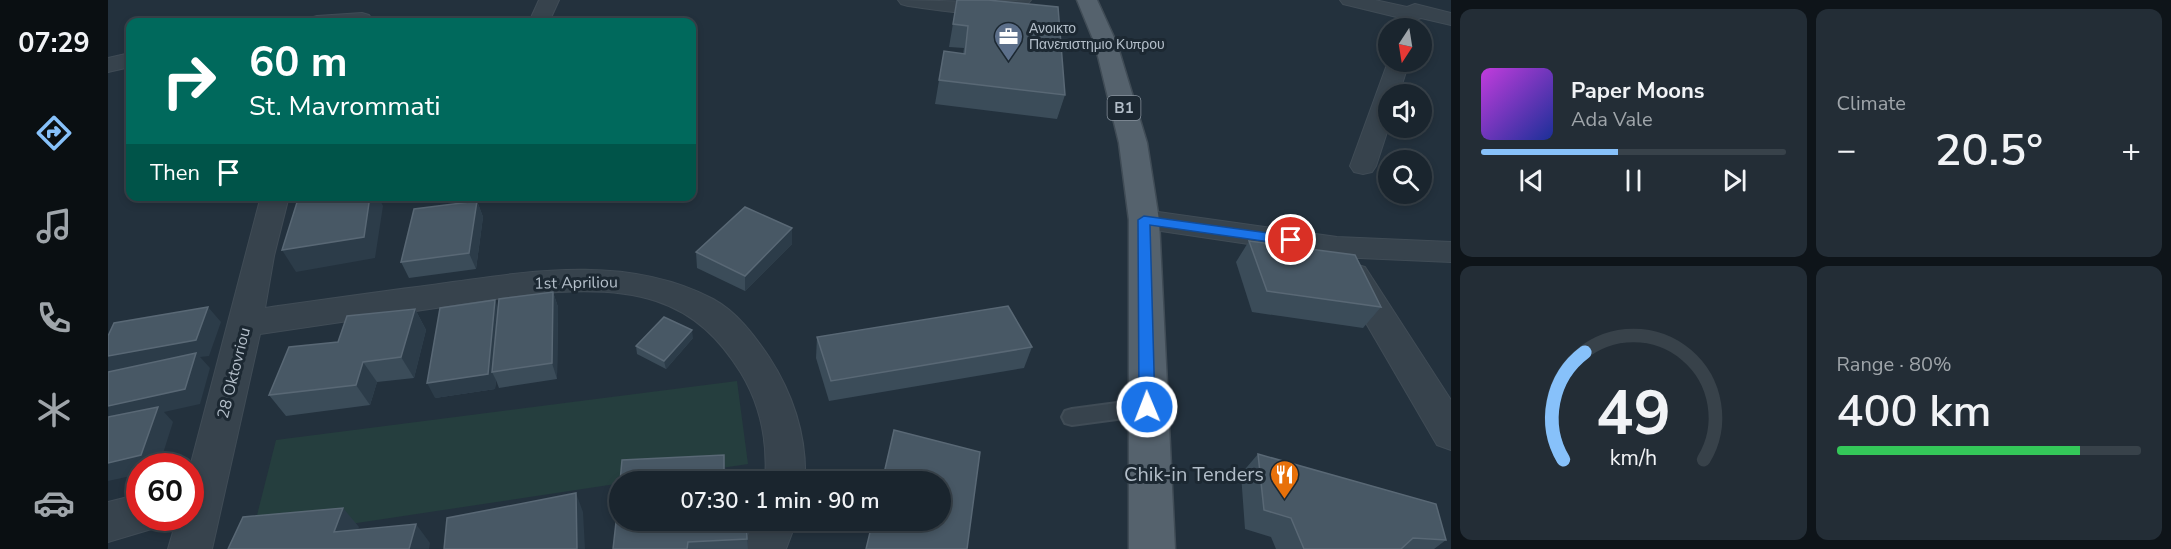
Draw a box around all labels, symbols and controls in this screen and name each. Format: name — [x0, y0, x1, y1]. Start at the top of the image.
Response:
north arrow — [1378, 18, 1432, 72]
map controls — [1378, 18, 1432, 204]
place label: Ανοικτο Πανεπιστημιο Κυπρου — [1029, 19, 1165, 54]
office icon: Ανοικτο Πανεπιστημιο Κυπρου — [992, 20, 1024, 62]
text: 07:29 — [18, 25, 90, 62]
text: 60 m — [249, 34, 348, 91]
icon: right — [150, 42, 228, 120]
text: Paper Moons — [1571, 76, 1705, 106]
button: sound — [1378, 84, 1432, 138]
text: St. Mavrommati — [249, 88, 440, 125]
text: Climate — [1837, 90, 1906, 117]
road number: B1 — [1108, 96, 1140, 120]
text: Ada Vale — [1571, 106, 1653, 133]
icon: directions — [33, 112, 75, 154]
text: 20.5° — [1934, 120, 2043, 181]
text: − — [1837, 128, 1856, 173]
text: + — [2121, 128, 2141, 173]
button: search — [1378, 150, 1432, 204]
icon: arrive — [212, 156, 245, 189]
text: Then — [150, 158, 200, 188]
icon: previous — [1515, 164, 1548, 197]
icon: pause — [1617, 164, 1650, 197]
icon: next — [1718, 164, 1751, 197]
icon: music — [33, 205, 75, 247]
pin — [1265, 214, 1316, 265]
icon: arrive — [1274, 223, 1307, 256]
street label: 1st Apriliou — [534, 271, 618, 295]
icon: phone — [33, 297, 75, 339]
street label: 28 Oktovriou — [212, 325, 256, 421]
text: Range · 80% — [1837, 351, 1952, 378]
text: 49 — [1596, 371, 1671, 456]
position arrow — [1115, 375, 1179, 439]
text: 400 km — [1837, 381, 1992, 442]
icon: climate — [33, 389, 75, 431]
text: km/h — [1610, 443, 1657, 473]
speed limit sign: 60 — [126, 453, 204, 531]
restaurant icon: Chik-in Tenders — [1269, 458, 1301, 500]
place label: Chik-in Tenders — [1124, 461, 1264, 488]
icon: car — [33, 482, 75, 524]
text: 07:30 · 1 min · 90 m — [681, 486, 879, 516]

